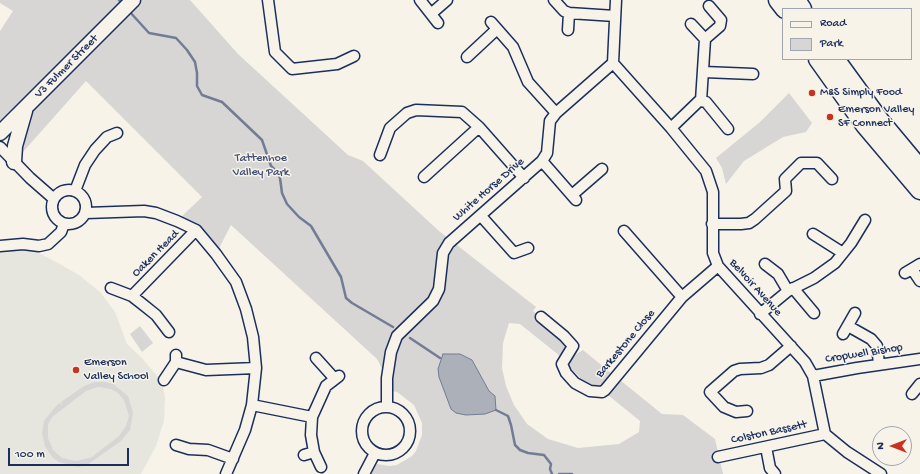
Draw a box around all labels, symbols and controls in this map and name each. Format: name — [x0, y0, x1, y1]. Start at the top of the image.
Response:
legend — [782, 8, 912, 60]
text: Road — [820, 17, 846, 31]
street label: V3 Fulmer Street — [32, 32, 102, 102]
text: Park — [820, 37, 843, 51]
place label: M&S Simply Food — [820, 86, 902, 100]
marker: M&S Simply Food — [807, 88, 817, 98]
place label: Emerson Valley SF Connect — [838, 103, 914, 131]
marker: Emerson Valley SF Connect — [825, 112, 835, 122]
park label: Tattenhoe Valley Park — [233, 152, 289, 180]
street label: White Horse Drive — [450, 155, 528, 225]
street label: Oaken Head — [129, 227, 183, 281]
street label: Belvoir Avenue — [725, 256, 785, 320]
street label: Barkestone Close — [593, 307, 659, 381]
street label: Cropwell Bishop — [824, 341, 904, 367]
place label: Emerson Valley School — [84, 356, 149, 384]
marker: Emerson Valley School — [71, 365, 81, 375]
street label: Colston Bassett — [730, 418, 808, 448]
north arrow — [872, 426, 912, 466]
scale bar — [10, 440, 131, 466]
text: N — [875, 442, 887, 450]
text: 100 m — [15, 448, 45, 462]

